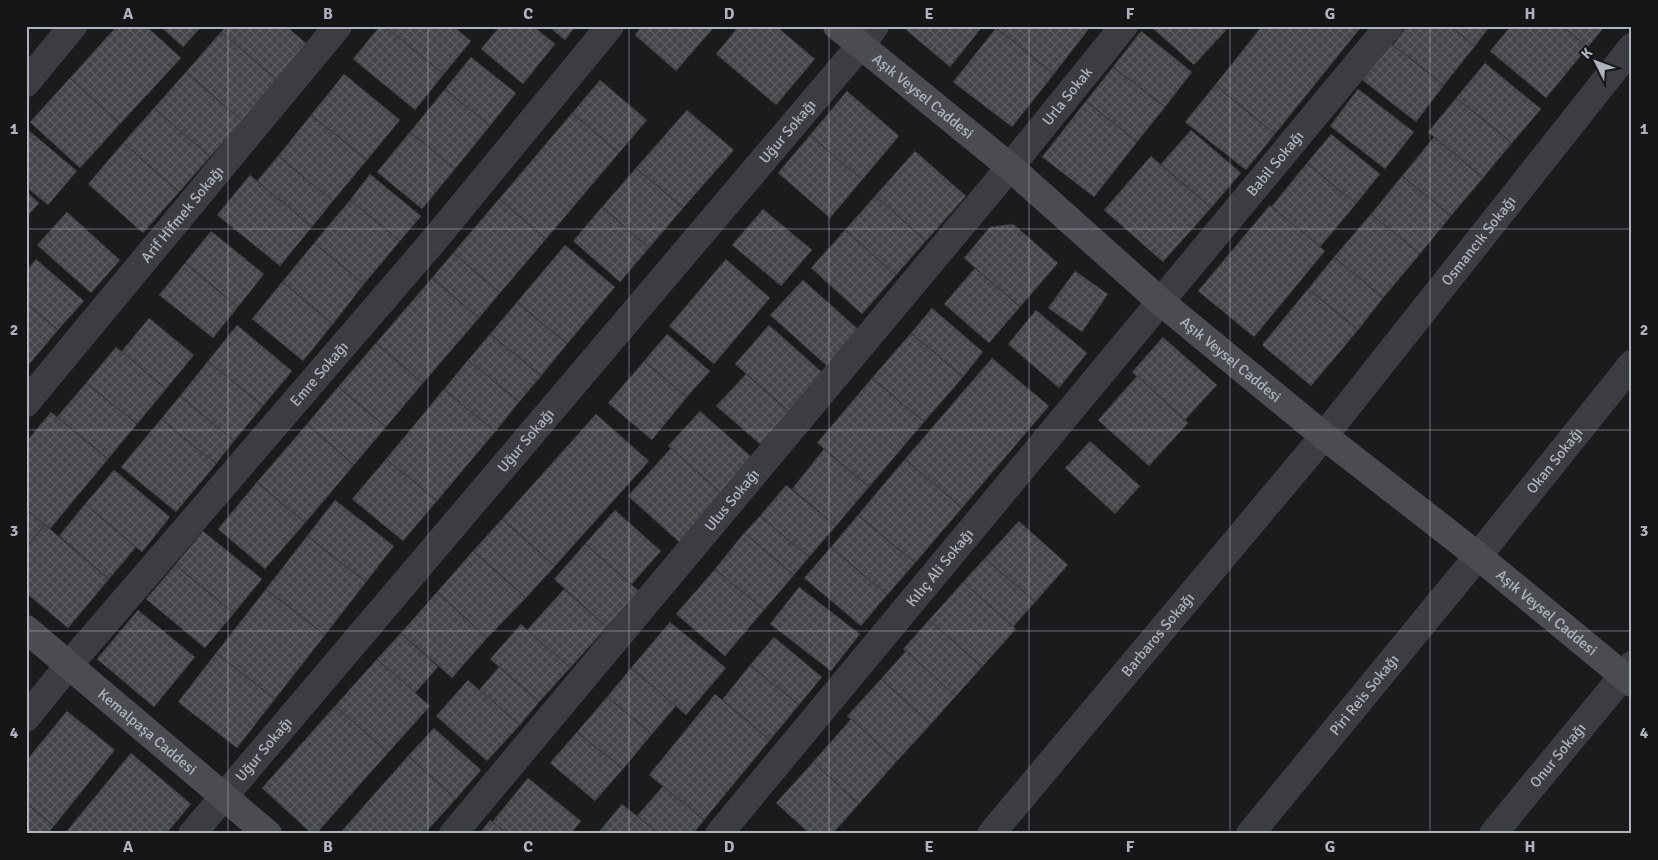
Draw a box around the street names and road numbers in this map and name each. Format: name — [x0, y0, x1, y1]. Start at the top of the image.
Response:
street label: Aşık Veysel Caddesi — [869, 50, 977, 143]
street label: Urla Sokak — [1038, 63, 1096, 129]
street label: Uğur Sokağı — [755, 96, 820, 167]
street label: Babil Sokağı — [1243, 127, 1307, 200]
street label: Arif Hifmek Sokağı — [137, 162, 227, 266]
street label: Osmancık Sokağı — [1438, 192, 1520, 289]
street label: Aşık Veysel Caddesi — [1177, 313, 1285, 406]
street label: Emre Sokağı — [286, 338, 352, 410]
street label: Uğur Sokağı — [493, 405, 558, 476]
street label: Okan Sokağı — [1523, 424, 1587, 497]
street label: Ulus Sokağı — [701, 465, 763, 535]
street label: Kılıç Ali Sokağı — [902, 525, 977, 610]
street label: Aşık Veysel Caddesi — [1493, 566, 1601, 659]
street label: Barbaros Sokağı — [1118, 589, 1198, 680]
street label: Piri Reis Sokağı — [1326, 651, 1403, 739]
street label: Kemalpaşa Caddesi — [94, 685, 200, 779]
street label: Uğur Sokağı — [232, 714, 296, 785]
street label: Onur Sokağı — [1526, 719, 1590, 791]

